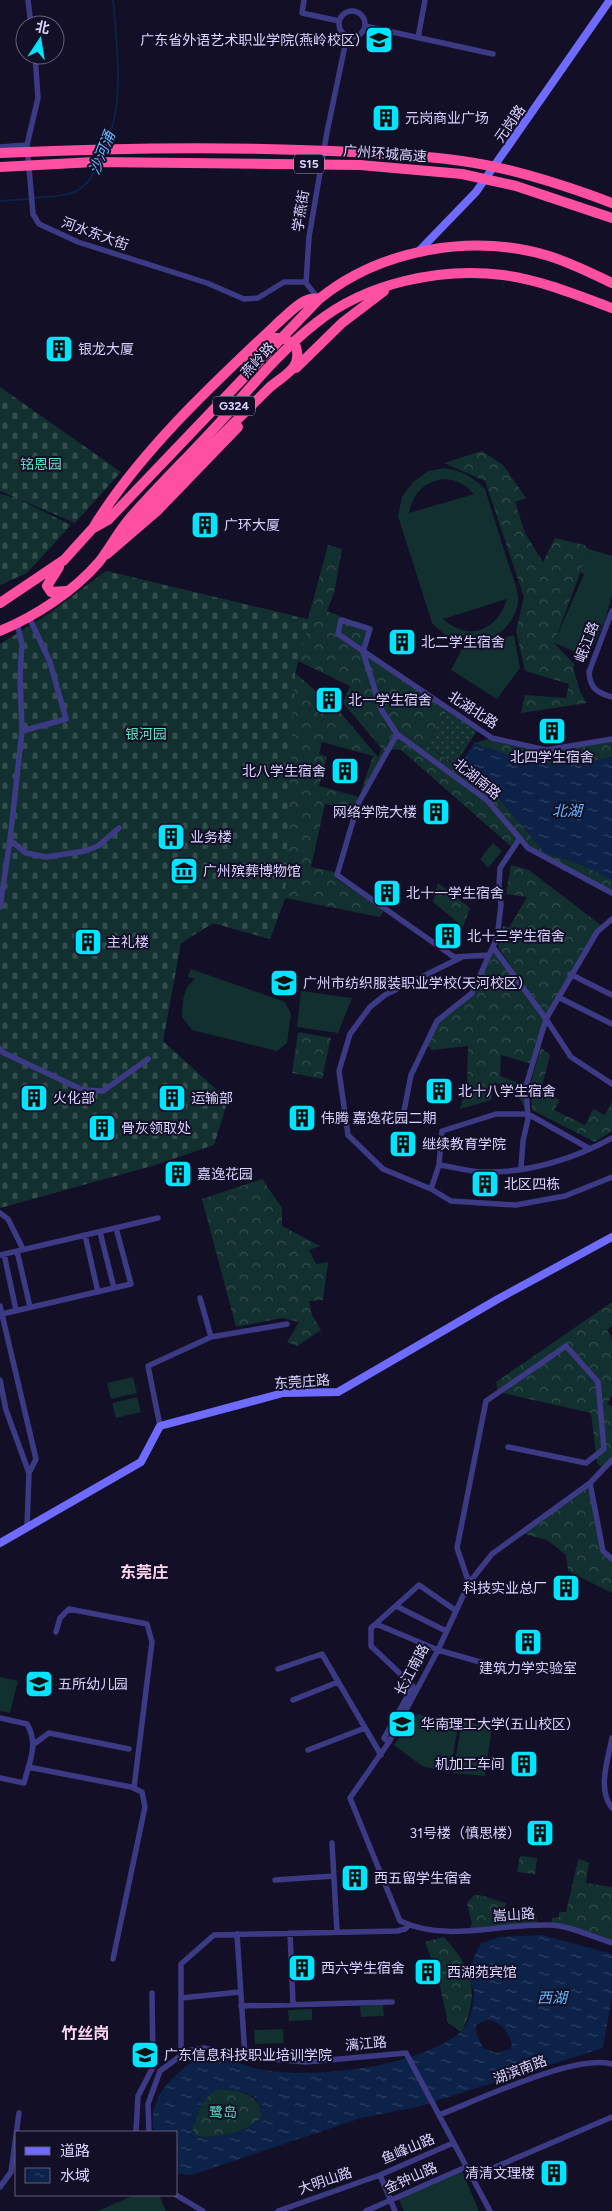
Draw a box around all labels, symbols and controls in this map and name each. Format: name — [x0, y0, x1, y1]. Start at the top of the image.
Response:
north arrow — [15, 15, 65, 65]
text: 北 — [34, 18, 51, 38]
school or university icon: 广东省外语艺术职业学院(燕岭校区) — [364, 25, 394, 55]
place label: 广东省外语艺术职业学院(燕岭校区) — [140, 32, 360, 49]
street label: 元岗路 — [491, 102, 529, 146]
building icon: 元岗商业广场 — [371, 103, 401, 133]
place label: 元岗商业广场 — [405, 110, 489, 127]
water label: 沙河涌 — [85, 127, 120, 177]
street label: 广州环城高速 — [343, 143, 427, 165]
road number: S15 — [294, 154, 324, 173]
street label: 学燕街 — [289, 189, 313, 233]
street label: 河水东大街 — [59, 214, 131, 254]
building icon: 银龙大厦 — [44, 334, 74, 364]
street label: 燕岭路 — [237, 339, 279, 381]
place label: 银龙大厦 — [78, 341, 134, 358]
road number: G324 — [213, 396, 255, 416]
park label: 铭恩园 — [20, 456, 62, 473]
building icon: 广环大厦 — [190, 510, 220, 540]
place label: 广环大厦 — [224, 517, 280, 534]
street label: 岷江路 — [572, 619, 602, 665]
building icon: 北二学生宿舍 — [387, 627, 417, 657]
place label: 北二学生宿舍 — [421, 634, 505, 651]
building icon: 北一学生宿舍 — [314, 685, 344, 715]
street label: 北湖北路 — [445, 688, 501, 732]
place label: 北一学生宿舍 — [348, 692, 432, 709]
building icon: 北四学生宿舍 — [537, 716, 567, 746]
park label: 银河园 — [125, 726, 167, 743]
place label: 北四学生宿舍 — [510, 749, 594, 766]
street label: 北湖南路 — [450, 755, 504, 803]
building icon: 北八学生宿舍 — [330, 756, 360, 786]
place label: 北八学生宿舍 — [242, 763, 326, 780]
building icon: 网络学院大楼 — [421, 797, 451, 827]
water label: 北湖 — [552, 802, 584, 820]
place label: 网络学院大楼 — [333, 804, 417, 821]
building icon: 业务楼 — [156, 822, 186, 852]
place label: 业务楼 — [190, 829, 232, 846]
museum icon: 广州殡葬博物馆 — [169, 856, 199, 886]
place label: 广州殡葬博物馆 — [203, 863, 301, 880]
building icon: 北十一学生宿舍 — [372, 878, 402, 908]
place label: 北十一学生宿舍 — [406, 885, 504, 902]
building icon: 北十三学生宿舍 — [433, 921, 463, 951]
building icon: 主礼楼 — [73, 927, 103, 957]
place label: 北十三学生宿舍 — [467, 928, 565, 945]
place label: 主礼楼 — [107, 934, 149, 951]
school or university icon: 广州市纺织服装职业学校(天河校区) — [269, 968, 299, 998]
place label: 广州市纺织服装职业学校(天河校区) — [303, 975, 523, 992]
building icon: 北十八学生宿舍 — [424, 1076, 454, 1106]
building icon: 火化部 — [19, 1083, 49, 1113]
building icon: 运输部 — [157, 1083, 187, 1113]
place label: 北十八学生宿舍 — [458, 1083, 556, 1100]
place label: 火化部 — [53, 1090, 95, 1107]
place label: 运输部 — [191, 1090, 233, 1107]
building icon: 伟腾 嘉逸花园二期 — [287, 1103, 317, 1133]
place label: 伟腾 嘉逸花园二期 — [321, 1110, 436, 1127]
building icon: 骨灰领取处 — [87, 1113, 117, 1143]
place label: 骨灰领取处 — [121, 1120, 191, 1137]
building icon: 继续教育学院 — [388, 1129, 418, 1159]
place label: 继续教育学院 — [422, 1136, 506, 1153]
building icon: 嘉逸花园 — [163, 1159, 193, 1189]
place label: 嘉逸花园 — [197, 1166, 253, 1183]
building icon: 北区四栋 — [470, 1169, 500, 1199]
place label: 北区四栋 — [504, 1176, 560, 1193]
street label: 东莞庄路 — [273, 1372, 331, 1392]
district label: 东莞庄 — [120, 1563, 168, 1582]
building icon: 科技实业总厂 — [551, 1573, 581, 1603]
place label: 科技实业总厂 — [463, 1580, 547, 1597]
building icon: 建筑力学实验室 — [513, 1627, 543, 1657]
street label: 长江南路 — [391, 1641, 433, 1699]
place label: 建筑力学实验室 — [479, 1660, 577, 1677]
school or university icon: 五所幼儿园 — [24, 1669, 54, 1699]
place label: 五所幼儿园 — [58, 1676, 128, 1693]
school or university icon: 华南理工大学(五山校区) — [387, 1709, 417, 1739]
place label: 华南理工大学(五山校区) — [421, 1716, 571, 1733]
building icon: 机加工车间 — [509, 1749, 539, 1779]
place label: 机加工车间 — [435, 1756, 505, 1773]
building icon: 31号楼（慎思楼） — [525, 1818, 555, 1848]
place label: 31号楼（慎思楼） — [410, 1825, 521, 1842]
building icon: 西五留学生宿舍 — [340, 1863, 370, 1893]
place label: 西五留学生宿舍 — [374, 1870, 472, 1887]
street label: 嵩山路 — [492, 1905, 536, 1925]
building icon: 西六学生宿舍 — [287, 1953, 317, 1983]
building icon: 西湖苑宾馆 — [413, 1957, 443, 1987]
place label: 西六学生宿舍 — [321, 1960, 405, 1977]
place label: 西湖苑宾馆 — [447, 1964, 517, 1981]
water label: 西湖 — [537, 1989, 569, 2007]
district label: 竹丝岗 — [61, 2024, 109, 2043]
street label: 漓江路 — [344, 2034, 388, 2054]
school or university icon: 广东信息科技职业培训学院 — [130, 2040, 160, 2070]
place label: 广东信息科技职业培训学院 — [164, 2047, 332, 2064]
street label: 湖滨南路 — [491, 2052, 549, 2088]
park label: 鹭岛 — [209, 2104, 237, 2121]
street label: 鱼峰山路 — [379, 2130, 437, 2168]
legend — [15, 2131, 178, 2196]
text: 道路 — [60, 2142, 90, 2160]
building icon: 清清文理楼 — [539, 2158, 569, 2188]
street label: 金钟山路 — [382, 2159, 440, 2197]
street label: 大明山路 — [296, 2164, 354, 2198]
place label: 清清文理楼 — [465, 2165, 535, 2182]
text: 水域 — [60, 2167, 90, 2185]

